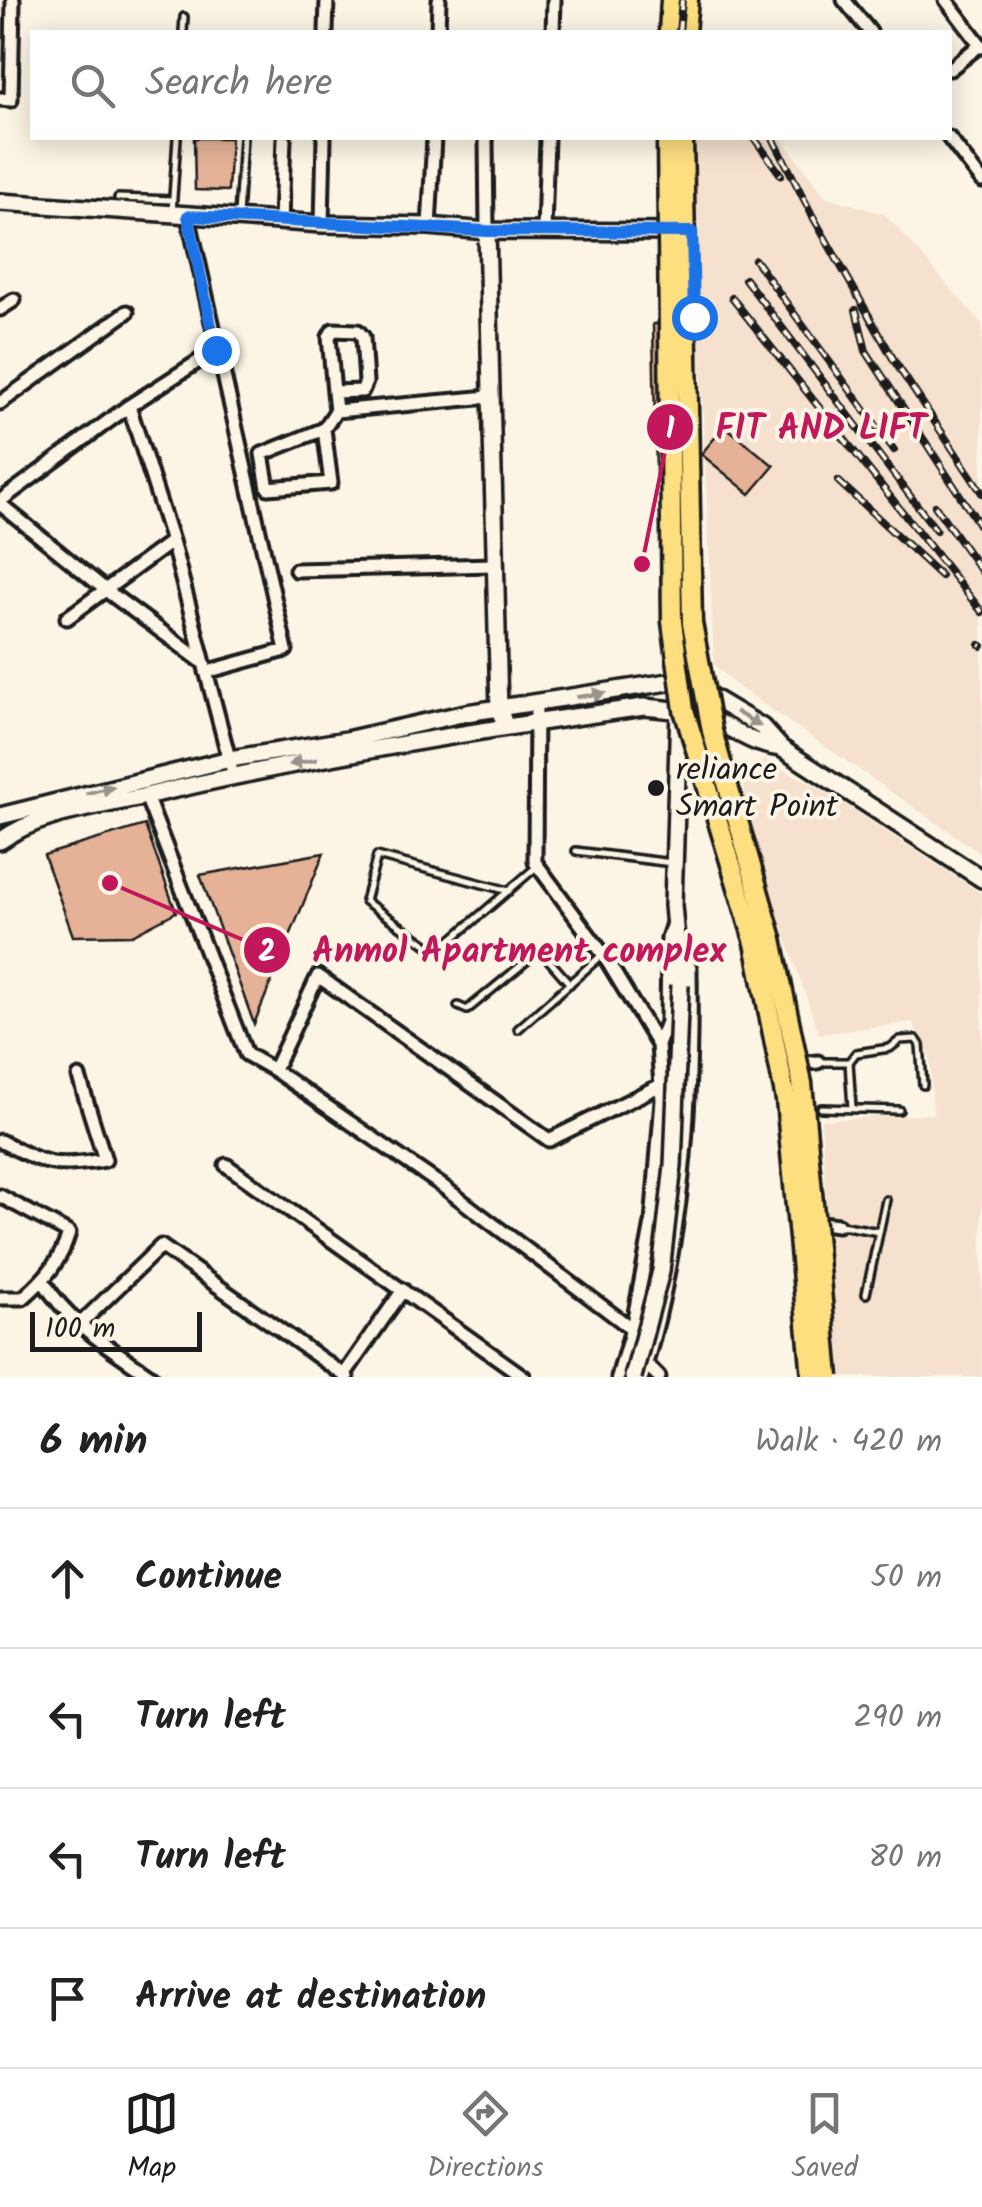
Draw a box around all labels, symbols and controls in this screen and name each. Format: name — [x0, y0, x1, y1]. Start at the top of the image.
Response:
search box — [30, 30, 952, 140]
text: Search here — [145, 55, 332, 115]
icon: search — [65, 58, 120, 113]
route start — [672, 295, 718, 341]
route end — [194, 328, 240, 374]
callout: FIT AND LIFT — [645, 395, 946, 460]
text: FIT AND LIFT — [715, 402, 930, 458]
text: 1 — [665, 406, 675, 454]
one-way arrow — [575, 687, 607, 702]
one-way arrow — [734, 710, 762, 727]
place label: reliance Smart Point — [676, 745, 839, 833]
one-way arrow — [287, 755, 318, 770]
marker: reliance Smart Point — [645, 777, 667, 799]
one-way arrow — [85, 782, 116, 797]
callout: Anmol Apartment complex — [242, 918, 746, 983]
text: Anmol Apartment complex — [312, 925, 727, 981]
text: 2 — [258, 929, 276, 977]
scale bar — [30, 1307, 202, 1352]
text: 100 m — [45, 1307, 115, 1352]
text: 6 min — [40, 1409, 148, 1476]
text: Walk · 420 m — [755, 1417, 942, 1468]
text: Continue — [135, 1548, 282, 1608]
icon: ahead — [40, 1551, 95, 1606]
text: 50 m — [871, 1553, 942, 1604]
text: Turn left — [135, 1688, 286, 1748]
icon: left — [40, 1691, 95, 1746]
text: 290 m — [853, 1693, 942, 1744]
text: Turn left — [135, 1828, 286, 1888]
icon: left — [40, 1831, 95, 1886]
text: 80 m — [868, 1833, 942, 1884]
text: Arrive at destination — [135, 1968, 486, 2028]
icon: arrive — [40, 1971, 95, 2026]
tab: Map — [124, 2086, 179, 2191]
tab: Directions — [427, 2086, 543, 2191]
tab: Saved — [792, 2086, 858, 2191]

